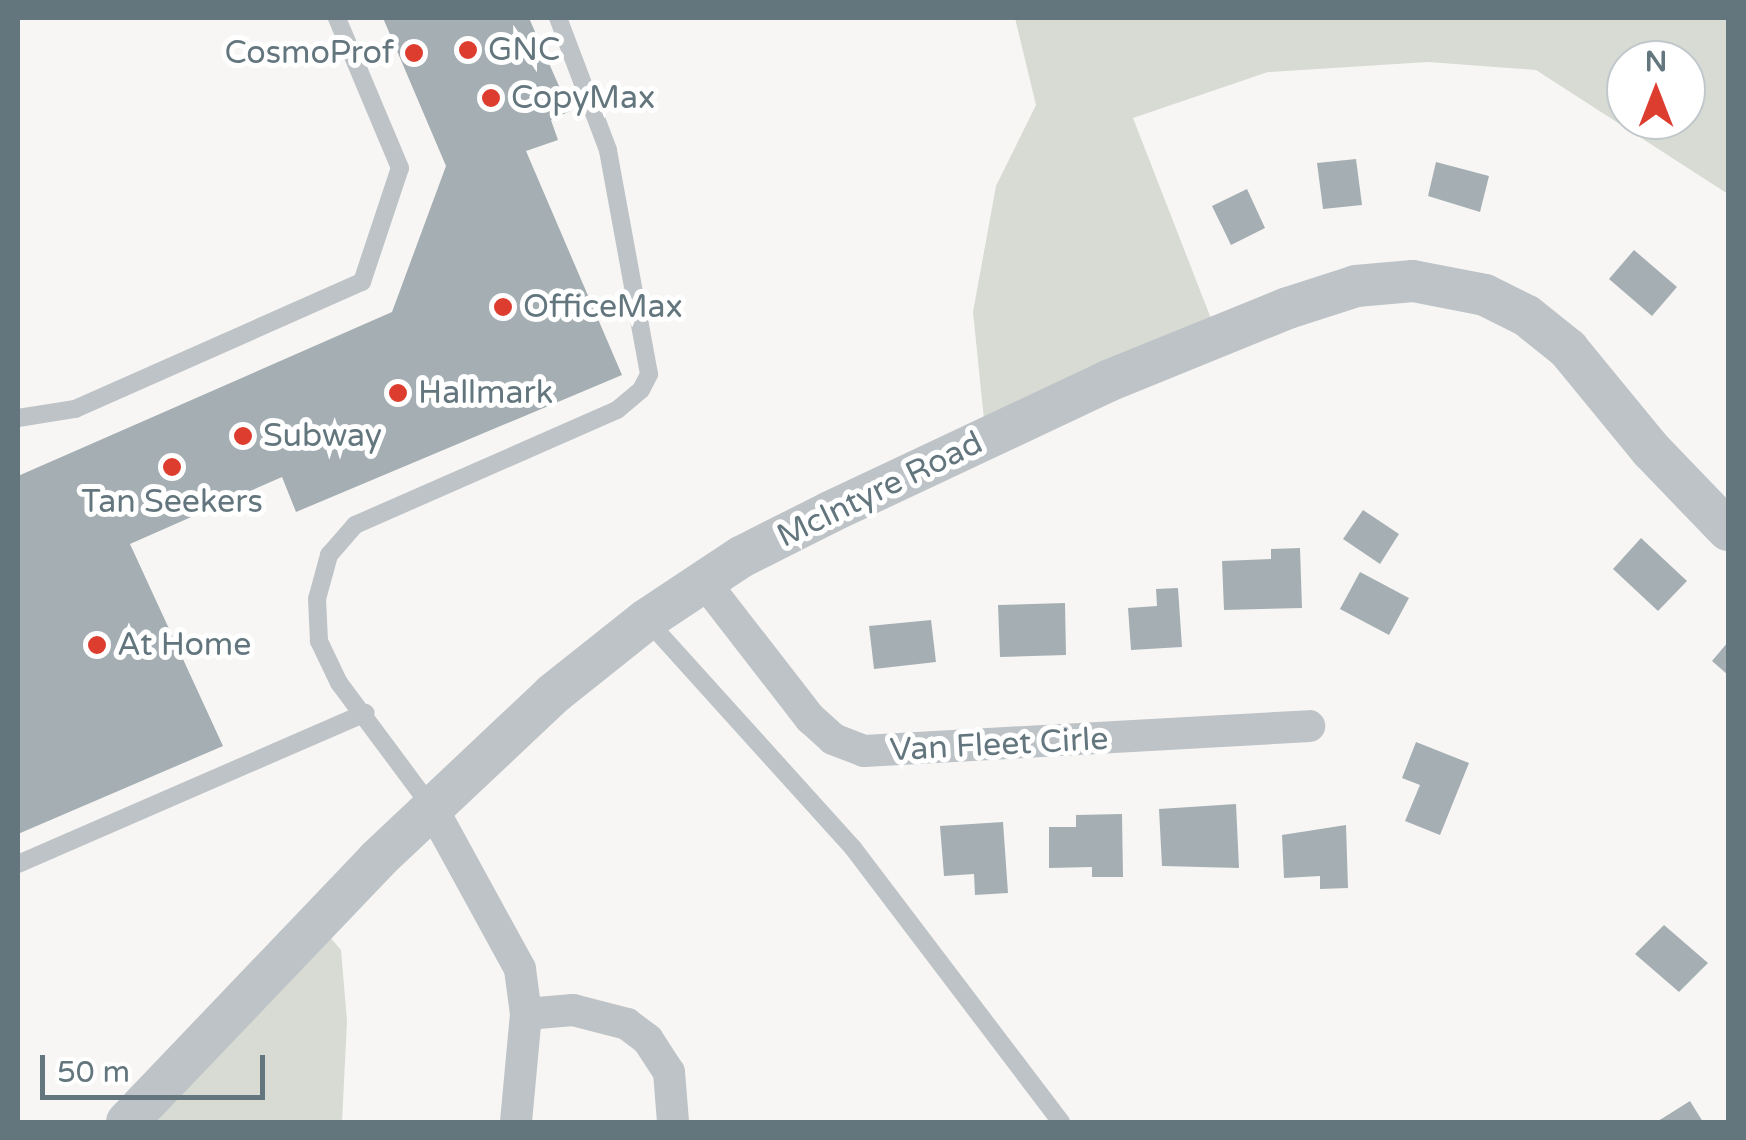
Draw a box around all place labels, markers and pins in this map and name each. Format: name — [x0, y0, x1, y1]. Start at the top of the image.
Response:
place label: GNC — [488, 31, 560, 69]
place label: CosmoProf — [225, 34, 394, 72]
marker: GNC — [457, 39, 479, 61]
marker: CosmoProf — [403, 42, 425, 64]
place label: CopyMax — [511, 79, 655, 117]
marker: CopyMax — [480, 87, 502, 109]
place label: OfficeMax — [523, 288, 683, 326]
marker: OfficeMax — [492, 296, 514, 318]
place label: Hallmark — [418, 374, 553, 412]
marker: Hallmark — [387, 382, 409, 404]
place label: Subway — [263, 417, 382, 455]
marker: Subway — [232, 425, 254, 447]
marker: Tan Seekers — [161, 456, 183, 478]
place label: Tan Seekers — [81, 483, 263, 521]
place label: At Home — [117, 626, 251, 664]
marker: At Home — [86, 634, 108, 656]

